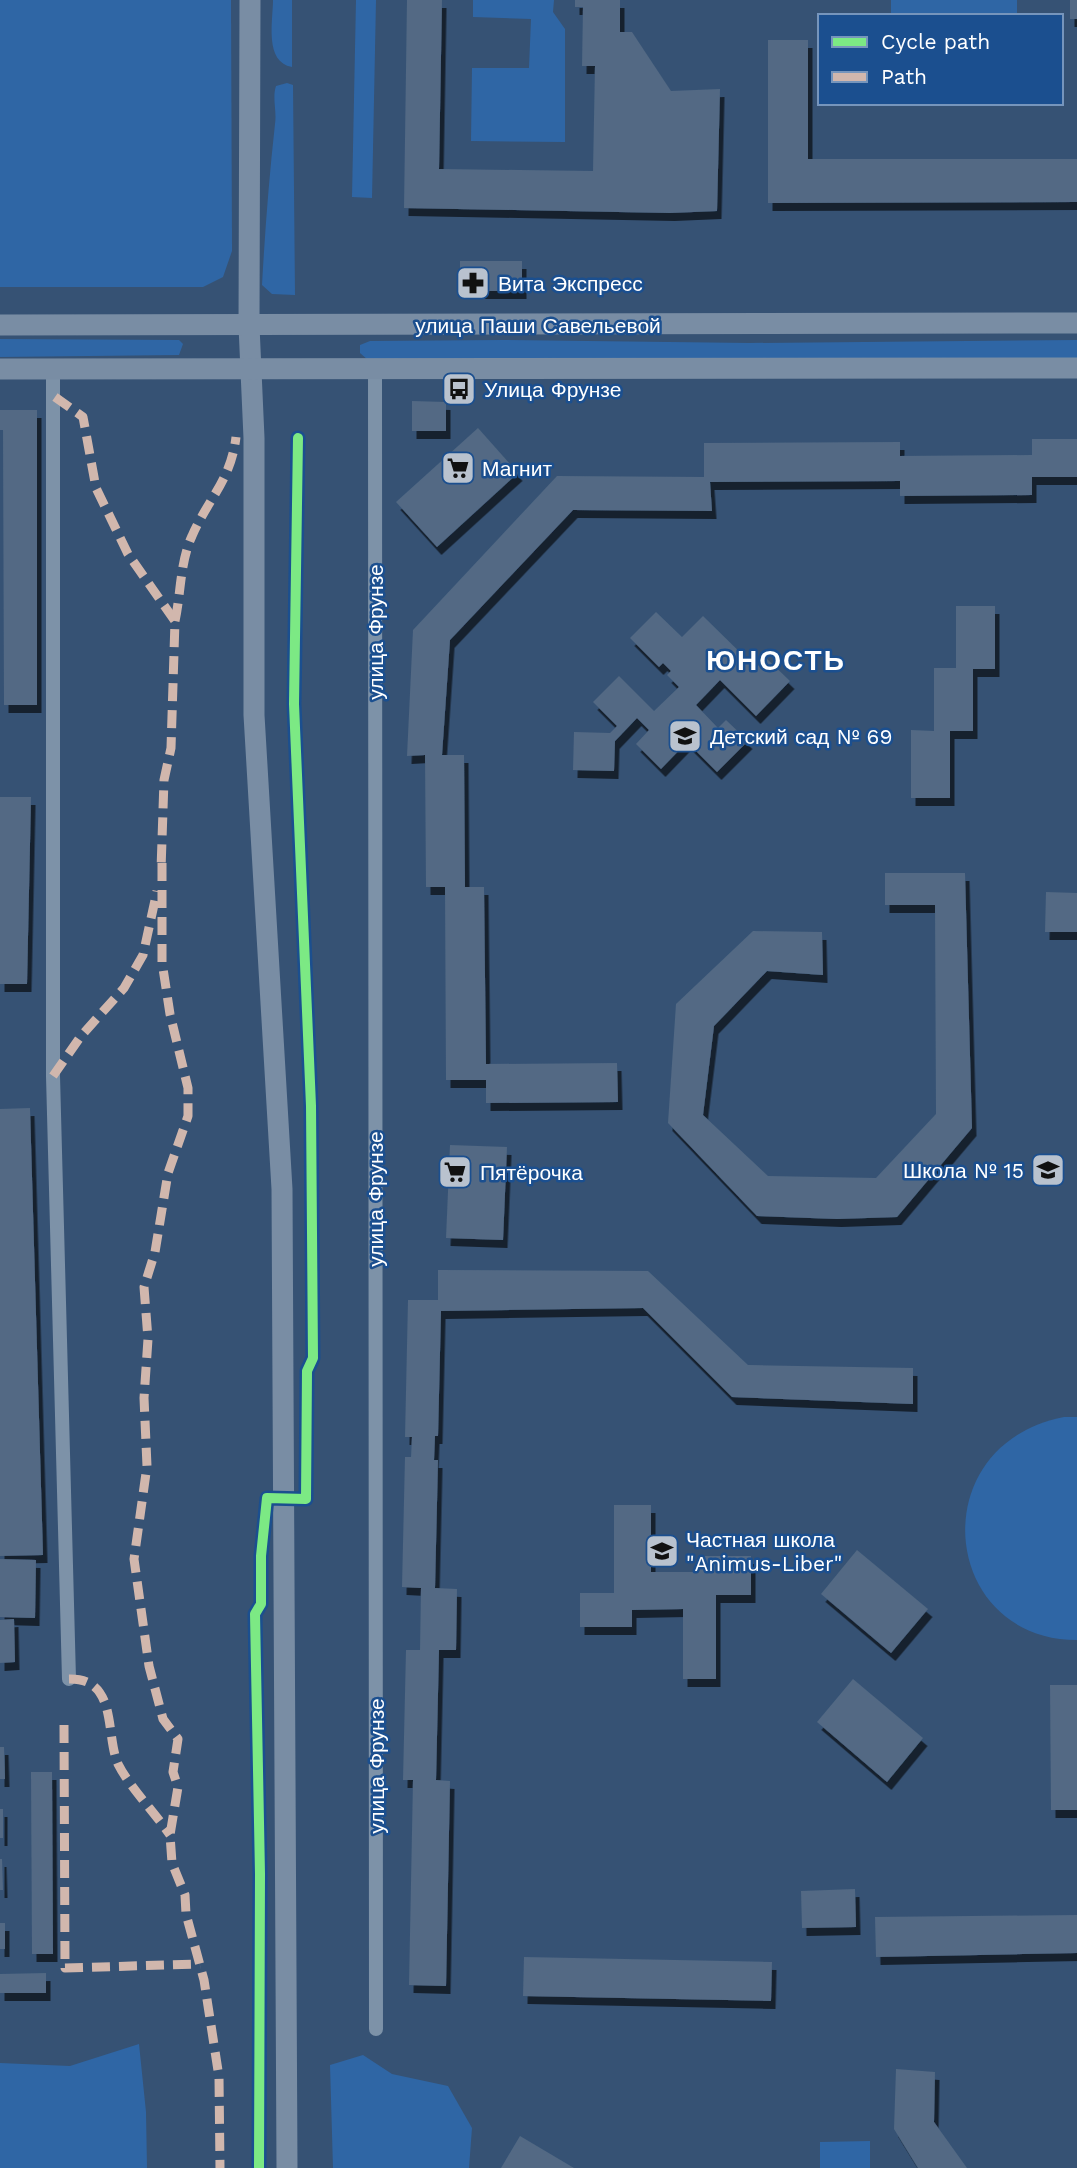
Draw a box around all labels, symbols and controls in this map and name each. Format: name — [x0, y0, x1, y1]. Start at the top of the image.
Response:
legend — [818, 14, 1063, 105]
text: Cycle path — [881, 29, 990, 54]
text: Path — [881, 64, 927, 89]
pharmacy icon: Вита Экспресс — [454, 264, 492, 302]
place label: Вита Экспресс — [498, 271, 643, 296]
street label: улица Паши Савельевой — [415, 313, 661, 338]
bus stop icon: Улица Фрунзе — [440, 370, 478, 408]
place label: Улица Фрунзе — [484, 377, 621, 402]
supermarket icon: Магнит — [439, 449, 477, 487]
place label: Магнит — [482, 456, 552, 481]
street label: улица Фрунзе — [363, 564, 388, 700]
district label: ЮНОСТЬ — [706, 644, 846, 677]
school or university icon: Детский сад № 69 — [666, 717, 704, 755]
place label: Детский сад № 69 — [710, 724, 892, 749]
street label: улица Фрунзе — [363, 1131, 388, 1267]
school or university icon: Школа № 15 — [1029, 1151, 1067, 1189]
supermarket icon: Пятёрочка — [436, 1153, 474, 1191]
place label: Школа № 15 — [903, 1158, 1024, 1183]
place label: Пятёрочка — [480, 1160, 583, 1185]
place label: Частная школа "Animus-Liber" — [686, 1527, 842, 1576]
school or university icon: Частная школа "Animus-Liber" — [643, 1532, 681, 1570]
street label: улица Фрунзе — [364, 1698, 389, 1834]

